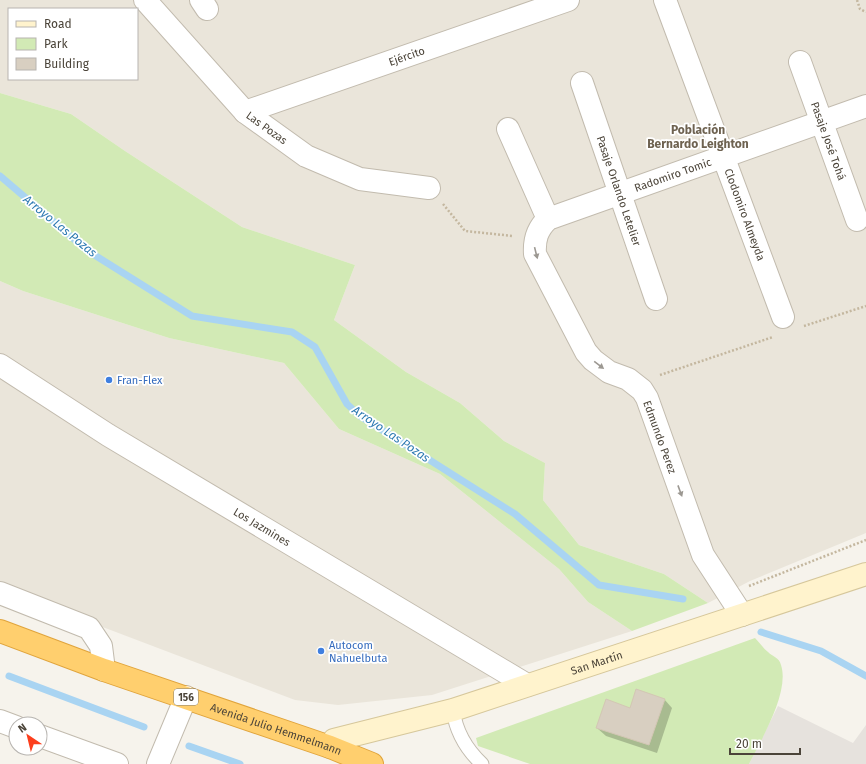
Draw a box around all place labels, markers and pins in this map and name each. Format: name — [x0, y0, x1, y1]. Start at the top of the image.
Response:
place label: Fran-Flex — [117, 374, 163, 387]
marker: Fran-Flex — [104, 375, 114, 385]
place label: Autocom Nahuelbuta — [329, 639, 387, 665]
marker: Autocom Nahuelbuta — [316, 646, 326, 656]

